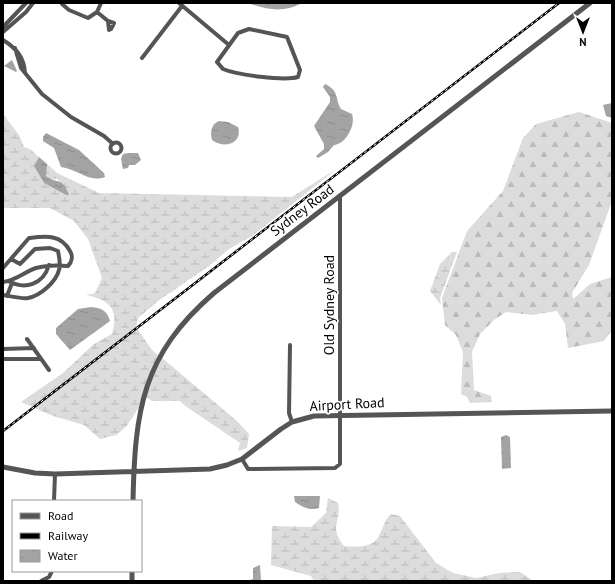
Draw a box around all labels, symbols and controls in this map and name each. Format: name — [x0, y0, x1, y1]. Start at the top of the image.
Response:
north arrow — [563, 12, 603, 52]
text: N — [579, 35, 587, 49]
street label: Sydney Road — [266, 180, 338, 240]
street label: Old Sydney Road — [320, 255, 338, 355]
street label: Airport Road — [309, 393, 385, 415]
legend — [12, 500, 142, 572]
text: Road — [48, 508, 73, 523]
text: Railway — [48, 528, 88, 543]
text: Water — [48, 548, 78, 563]

